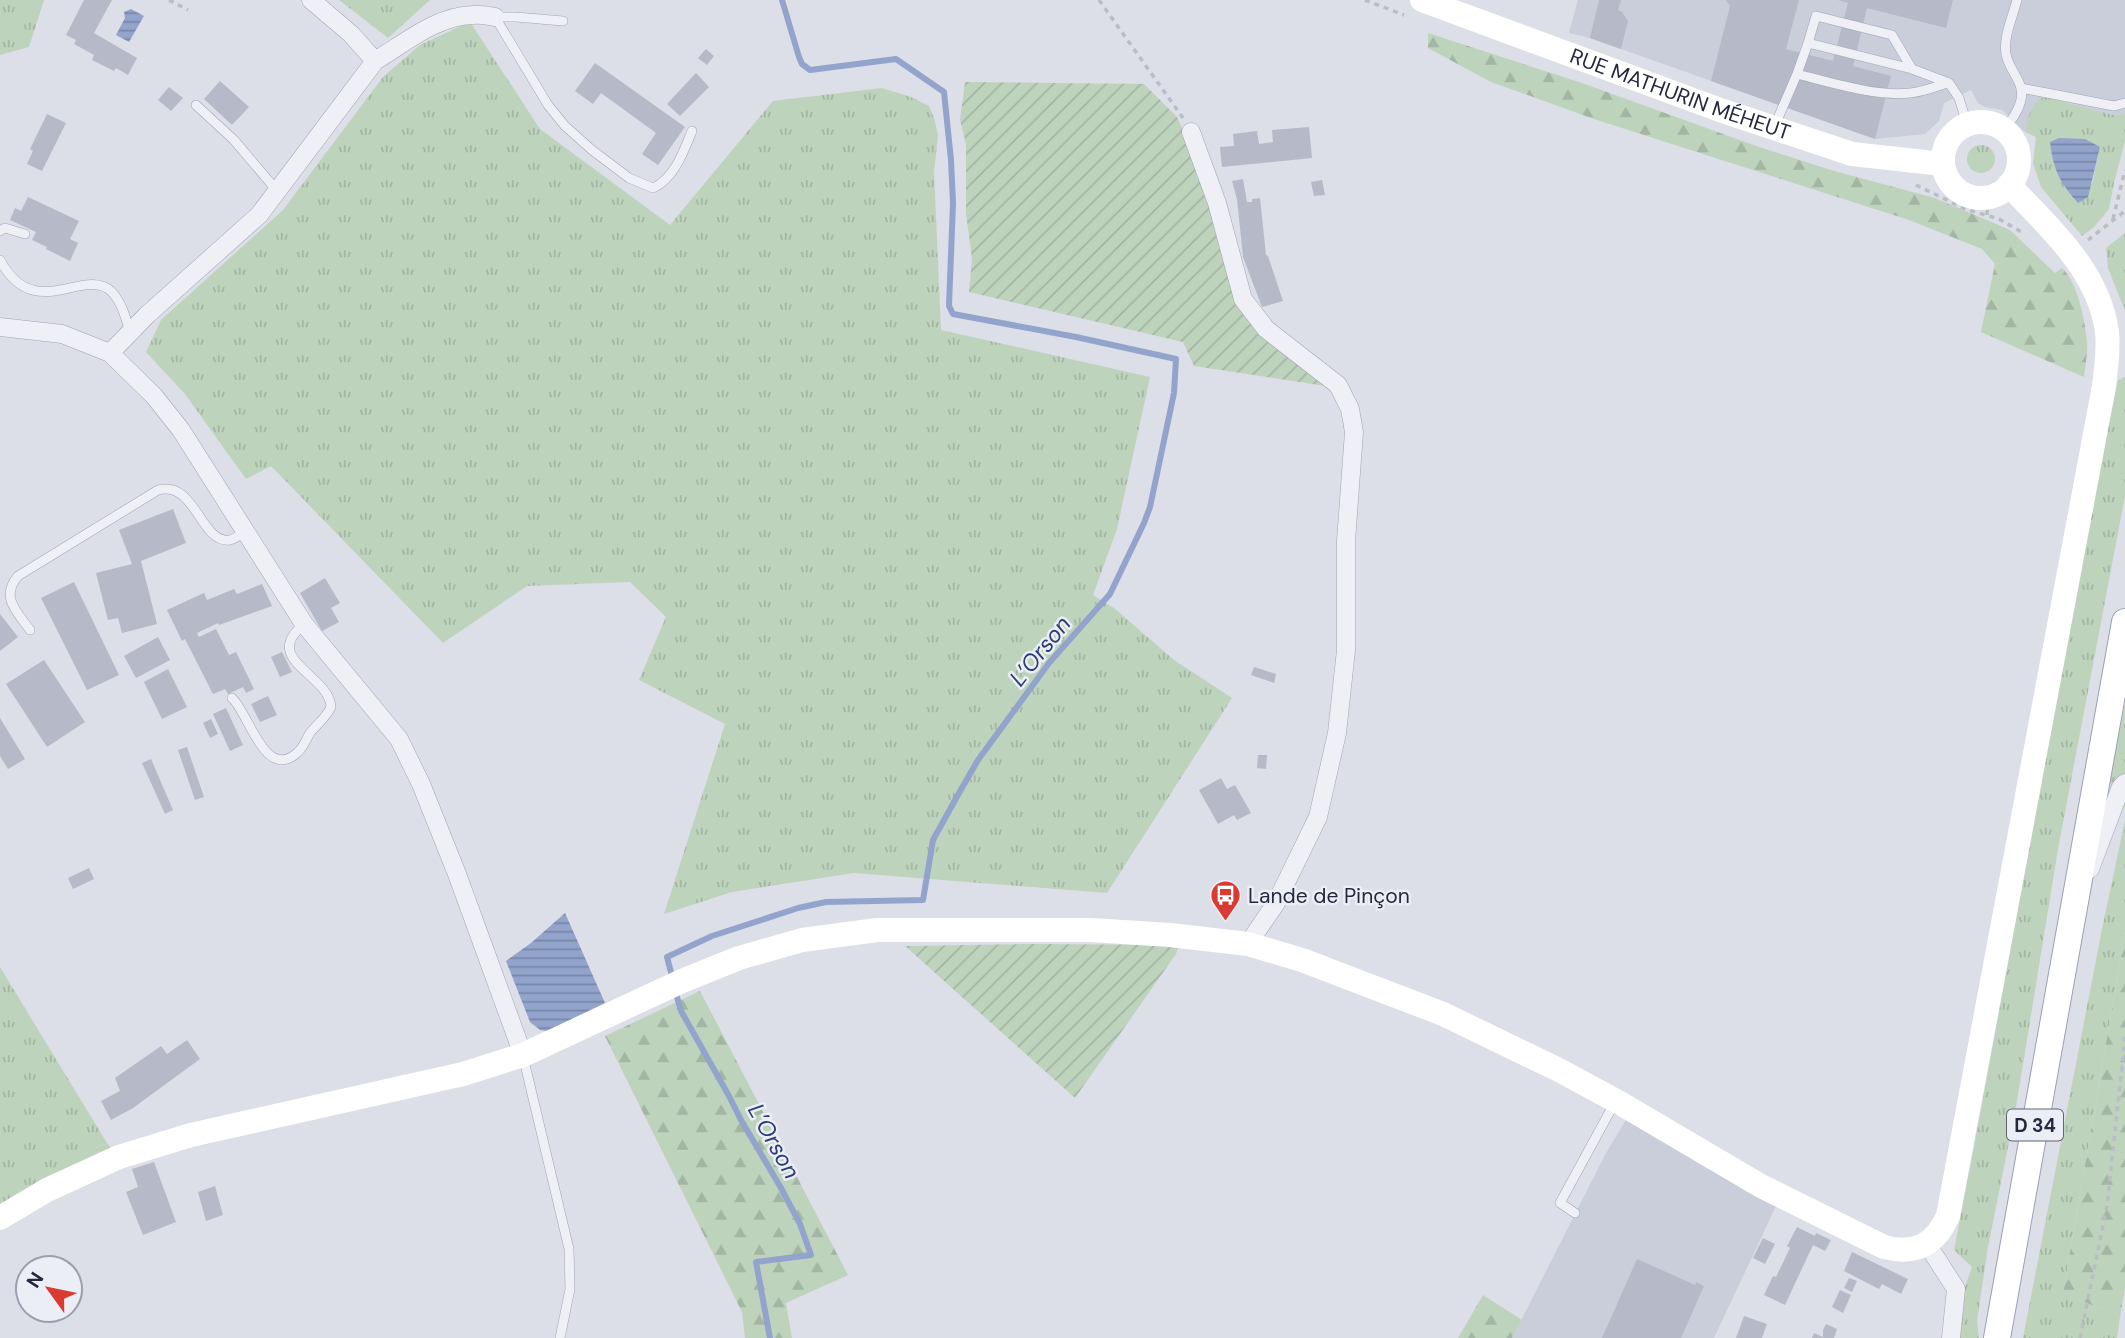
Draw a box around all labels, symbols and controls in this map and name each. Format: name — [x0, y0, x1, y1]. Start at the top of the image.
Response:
street label: RUE MATHURIN MÉHEUT — [1566, 42, 1794, 147]
water label: L’Orson — [1003, 610, 1077, 692]
bus stop icon: Lande de Pinçon — [1208, 879, 1242, 923]
place label: Lande de Pinçon — [1248, 882, 1410, 910]
water label: L’Orson — [741, 1098, 807, 1184]
road number: D 34 — [2007, 1110, 2063, 1140]
north arrow — [14, 1254, 84, 1324]
text: N — [21, 1267, 49, 1293]

